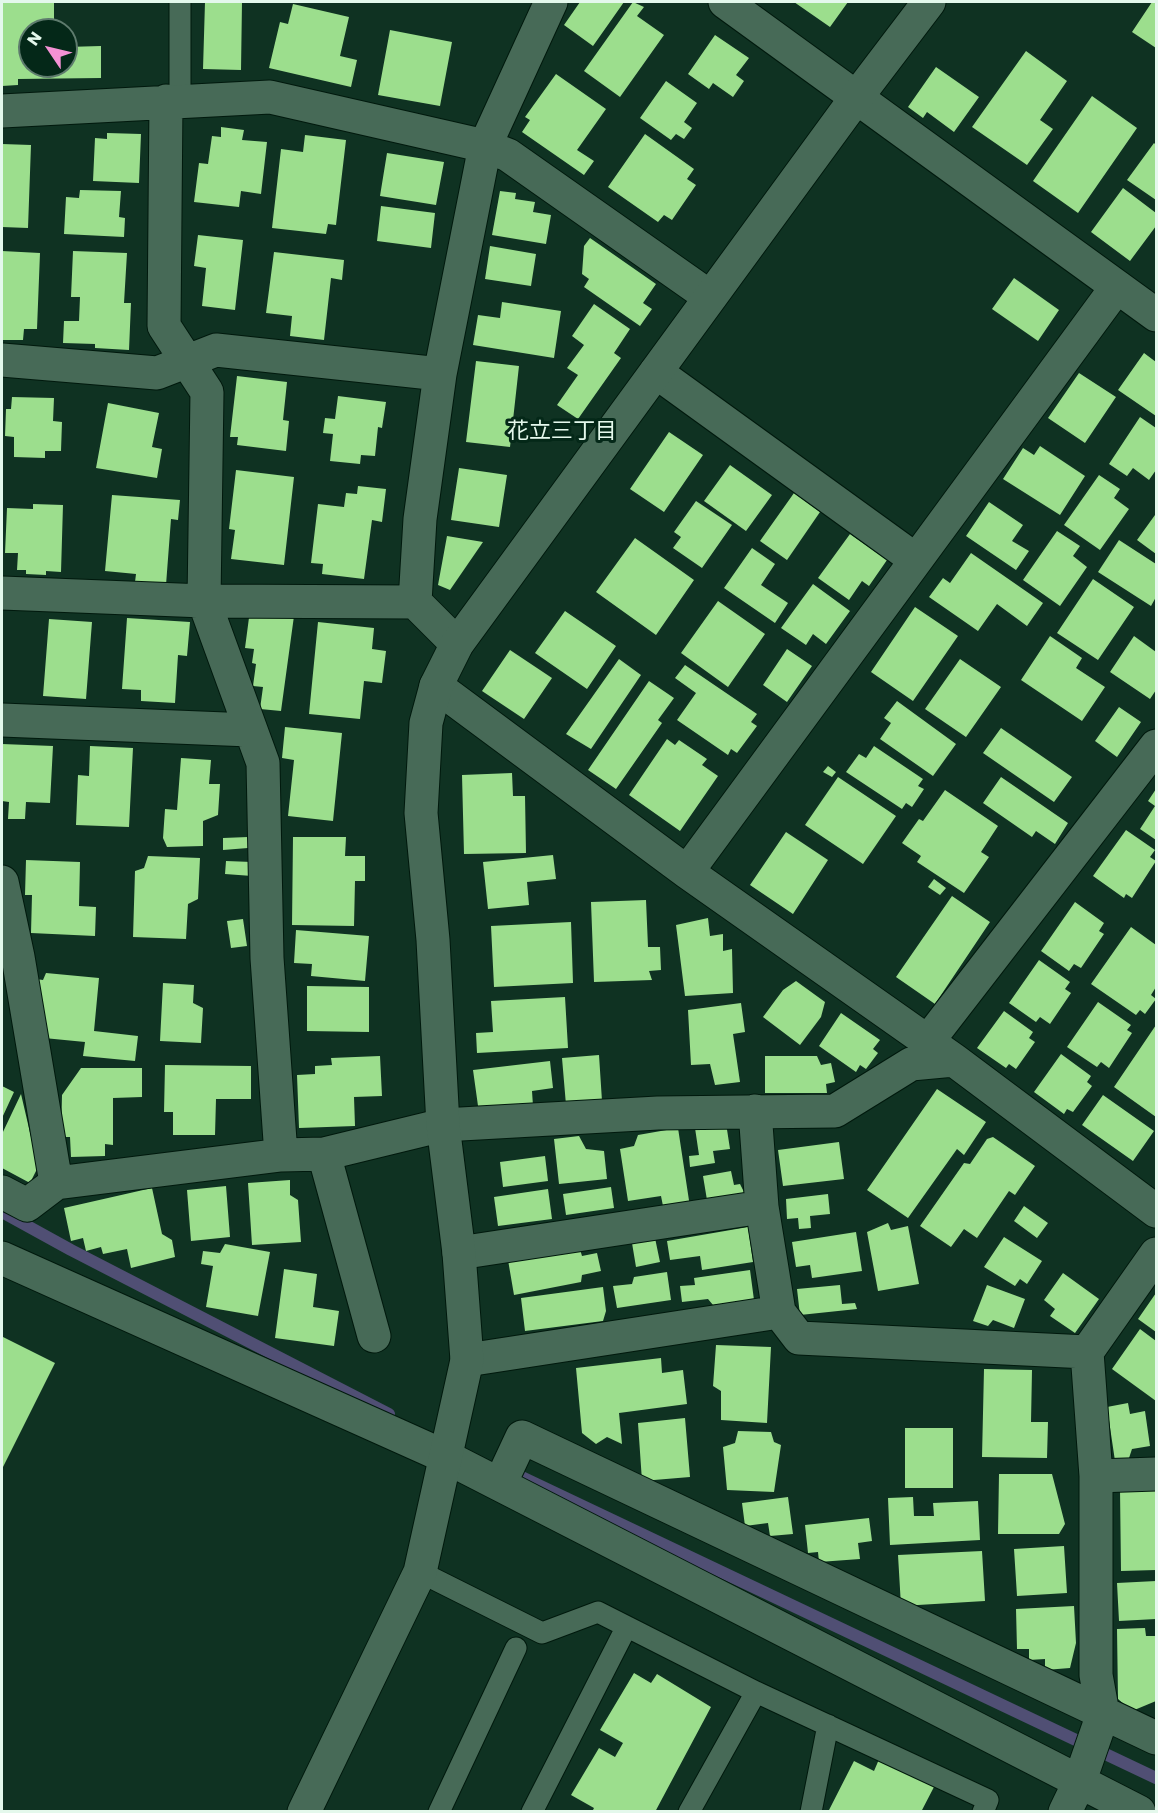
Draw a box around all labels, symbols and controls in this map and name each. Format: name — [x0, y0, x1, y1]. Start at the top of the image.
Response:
north arrow — [18, 18, 78, 78]
text: N — [22, 27, 47, 50]
district label: 花立三丁目 — [507, 419, 617, 445]

